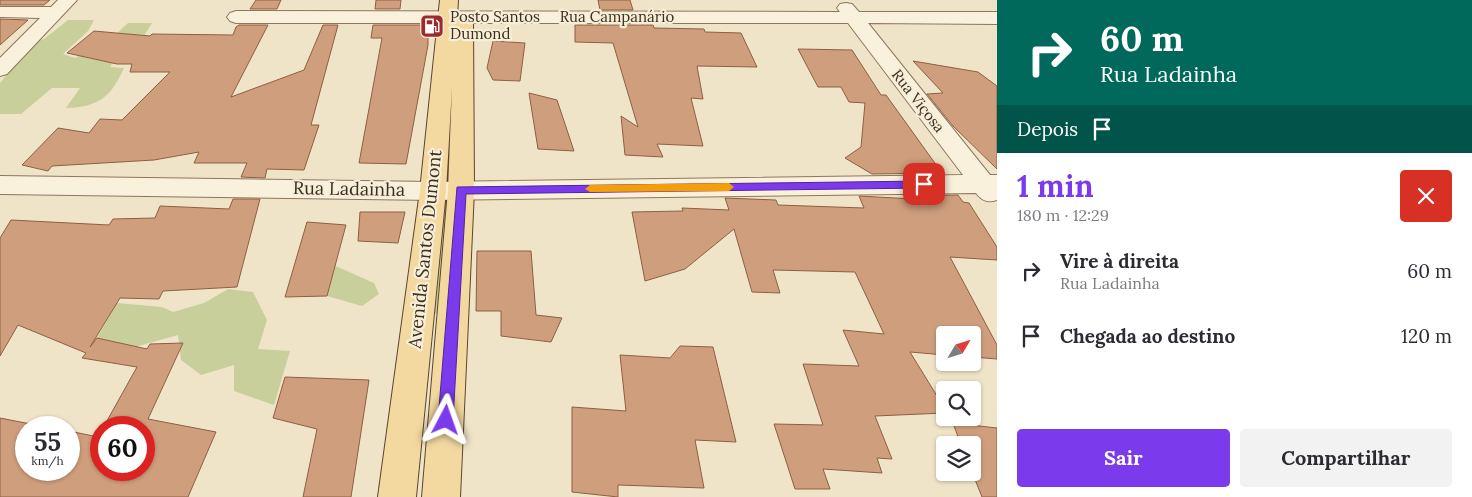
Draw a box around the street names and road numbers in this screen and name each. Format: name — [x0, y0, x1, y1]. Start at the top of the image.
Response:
street label: Rua Campanário — [560, 7, 675, 26]
street label: Rua Viçosa — [888, 65, 949, 136]
street label: Avenida Santos Dumont — [403, 148, 446, 350]
street label: Rua Ladainha — [293, 176, 405, 201]

